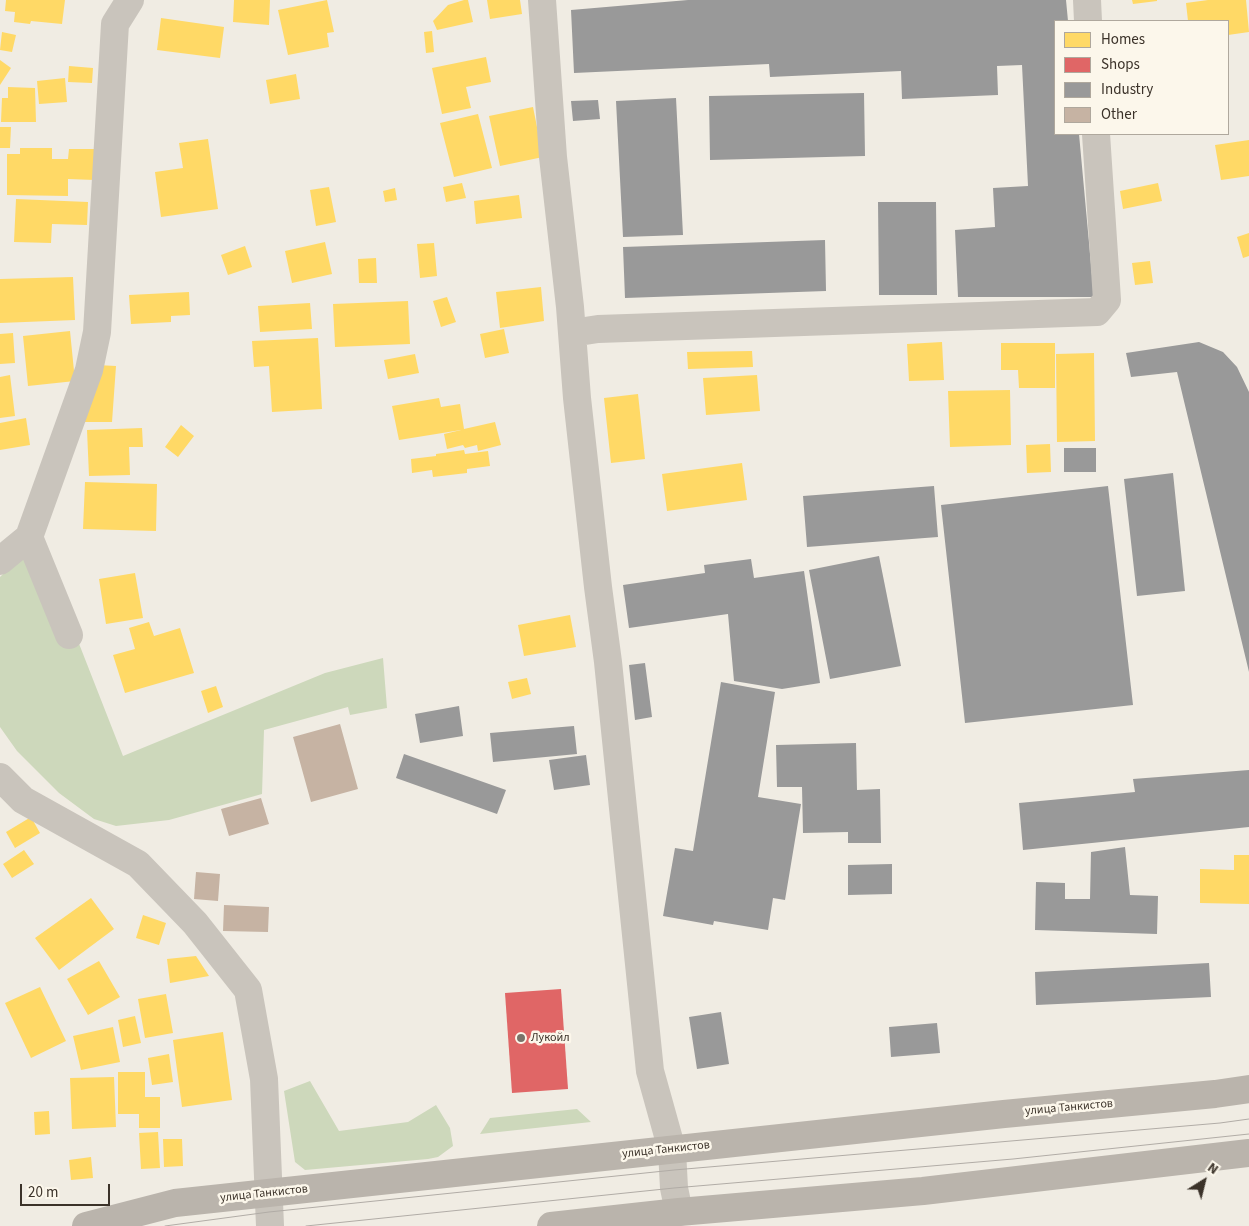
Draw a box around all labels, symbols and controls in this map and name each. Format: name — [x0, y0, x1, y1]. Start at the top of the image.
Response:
legend — [1054, 20, 1229, 135]
text: Homes — [1101, 29, 1145, 50]
text: Shops — [1101, 54, 1140, 75]
text: Industry — [1101, 79, 1153, 100]
text: Other — [1101, 104, 1137, 125]
place label: Лукойл — [531, 1031, 570, 1045]
marker: Лукойл — [515, 1032, 527, 1044]
street label: улица Танкистов — [1024, 1097, 1114, 1119]
street label: улица Танкистов — [621, 1138, 711, 1162]
north arrow — [1179, 1156, 1229, 1206]
text: N — [1203, 1158, 1222, 1180]
scale bar — [22, 1174, 112, 1206]
text: 20 m — [28, 1182, 58, 1203]
street label: улица Танкистов — [219, 1182, 309, 1206]

